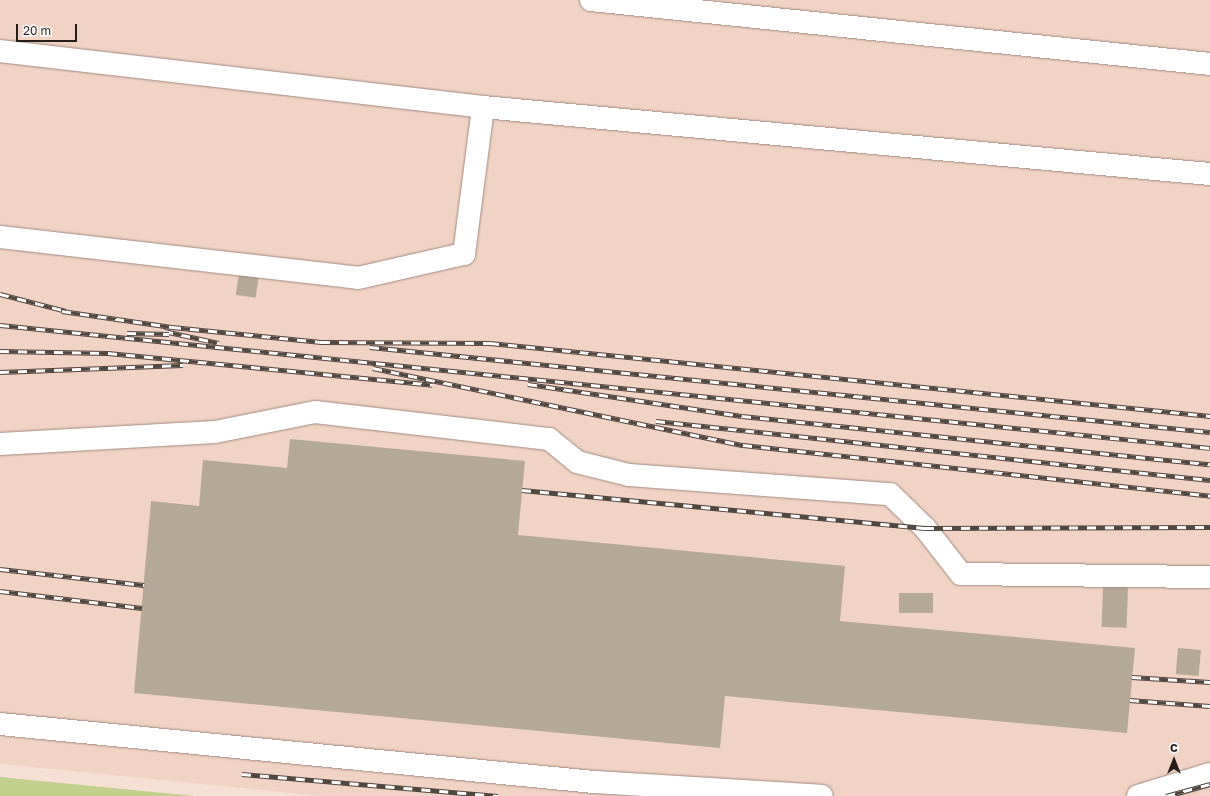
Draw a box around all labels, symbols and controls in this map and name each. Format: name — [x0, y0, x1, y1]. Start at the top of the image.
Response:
scale bar — [18, 16, 79, 42]
text: 20 m — [23, 23, 51, 38]
north arrow — [1154, 740, 1194, 780]
text: С — [1170, 741, 1178, 754]

